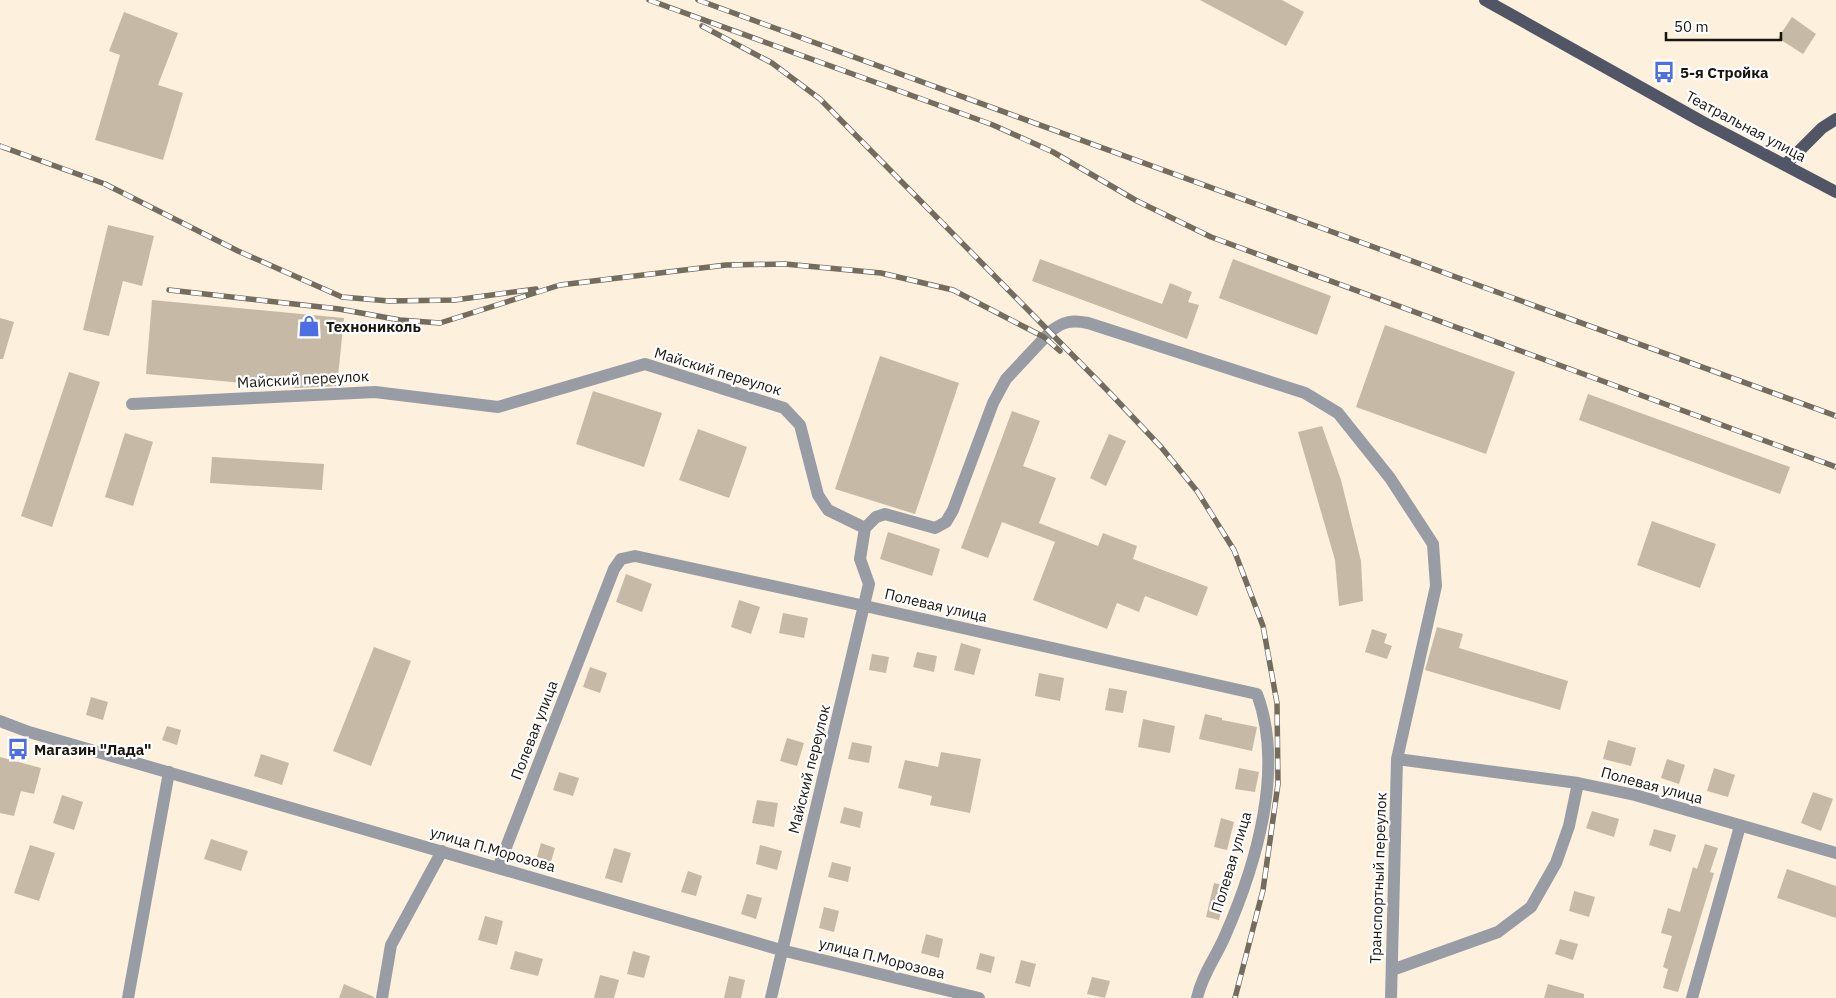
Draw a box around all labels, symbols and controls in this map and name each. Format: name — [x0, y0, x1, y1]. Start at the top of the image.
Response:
scale bar — [1666, 10, 1781, 42]
text: 50 m — [1674, 17, 1709, 36]
bus stop icon: 5-я Стройка — [1651, 59, 1677, 85]
place label: 5-я Стройка — [1680, 63, 1769, 82]
street label: Театральная улица — [1682, 86, 1810, 166]
shop icon: Технониколь — [296, 313, 322, 339]
place label: Технониколь — [326, 317, 421, 336]
street label: Майский переулок — [652, 343, 784, 399]
street label: Майский переулок — [237, 366, 369, 392]
street label: Полевая улица — [883, 584, 989, 626]
street label: Полевая улица — [506, 678, 562, 782]
street label: Майский переулок — [784, 703, 834, 835]
bus stop icon: Магазин "Лада" — [5, 736, 31, 762]
place label: Магазин "Лада" — [34, 740, 151, 759]
street label: Полевая улица — [1599, 762, 1705, 808]
street label: Транспортный переулок — [1366, 792, 1390, 964]
street label: Полевая улица — [1207, 809, 1255, 915]
street label: улица П.Морозова — [428, 822, 558, 876]
street label: улица П.Морозова — [817, 933, 947, 983]

